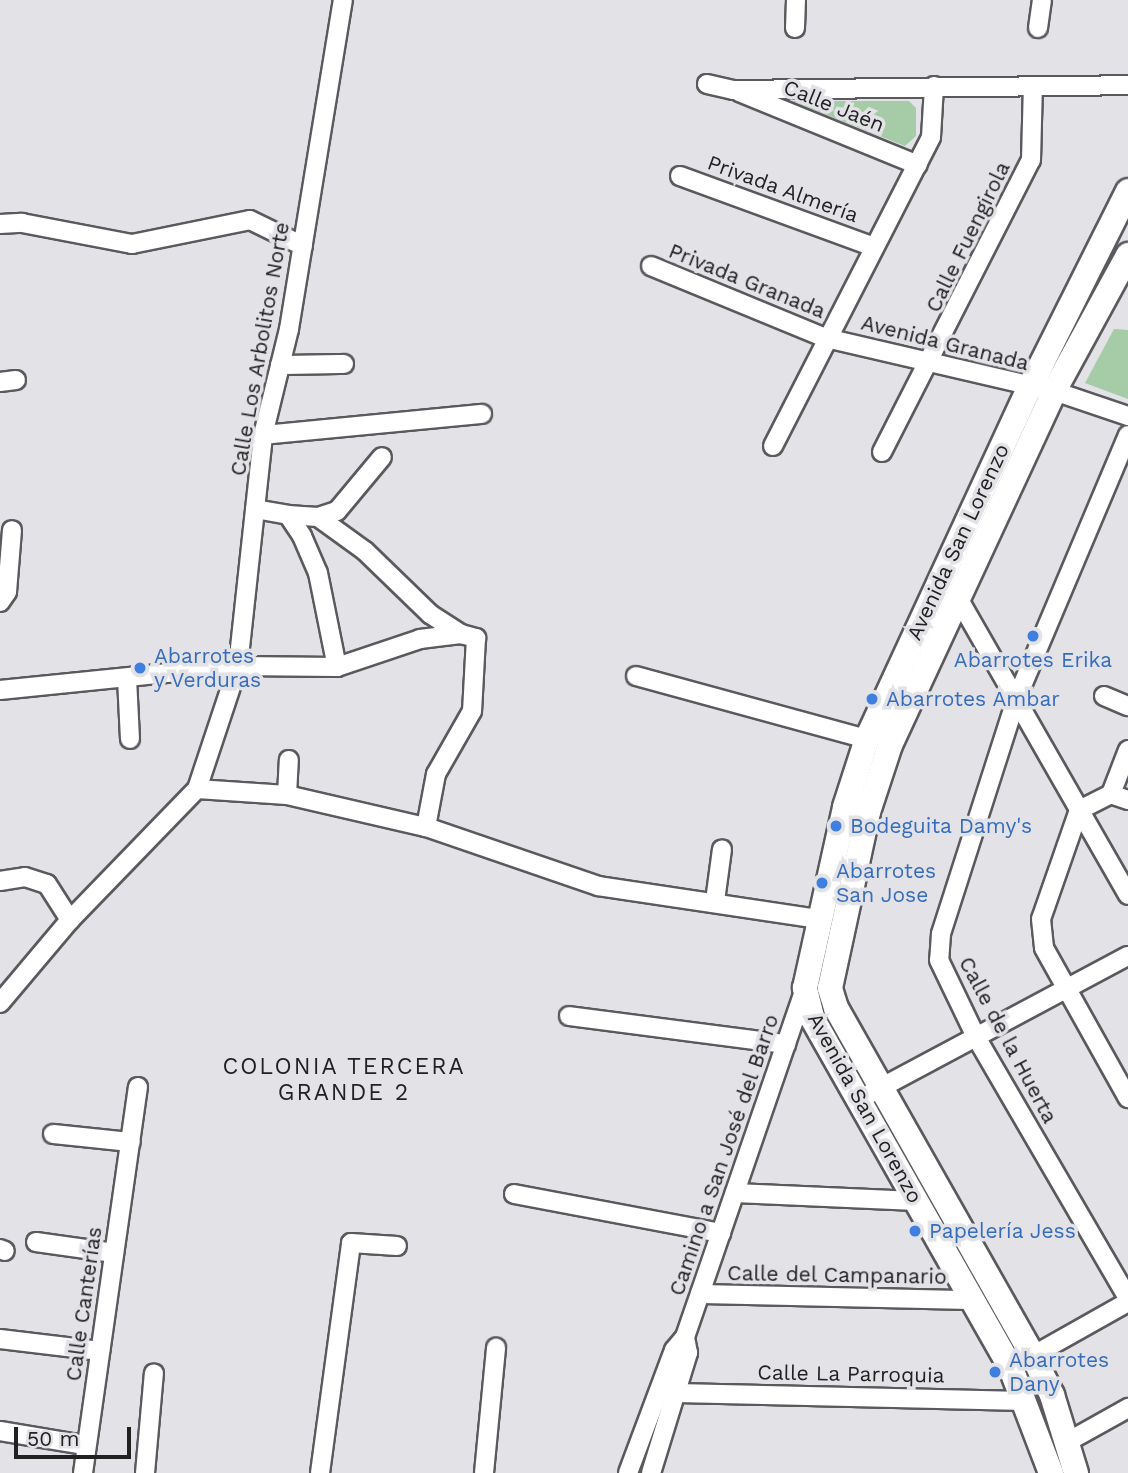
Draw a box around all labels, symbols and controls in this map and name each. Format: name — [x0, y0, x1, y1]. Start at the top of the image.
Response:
street label: Calle Jaén — [780, 74, 888, 138]
street label: Privada Almería — [703, 150, 863, 228]
street label: Calle Fuengirola — [921, 158, 1015, 316]
street label: Calle Los Arbolitos Norte — [225, 220, 295, 478]
street label: Privada Granada — [665, 238, 829, 324]
street label: Avenida Granada — [858, 310, 1032, 376]
street label: Avenida San Lorenzo — [901, 440, 1015, 644]
marker: Abarrotes Erika — [1025, 628, 1041, 644]
place label: Abarrotes y Verduras — [154, 643, 262, 693]
place label: Abarrotes Erika — [954, 647, 1112, 673]
marker: Abarrotes y Verduras — [132, 660, 148, 676]
place label: Abarrotes Ambar — [886, 686, 1061, 712]
marker: Abarrotes Ambar — [864, 691, 880, 707]
place label: Bodeguita Damy's — [850, 813, 1032, 839]
marker: Bodeguita Damy's — [828, 818, 844, 834]
place label: Abarrotes San Jose — [836, 858, 936, 908]
marker: Abarrotes San Jose — [814, 875, 830, 891]
street label: Calle de la Huerta — [953, 952, 1063, 1128]
street label: Avenida San Lorenzo — [802, 1008, 928, 1208]
street label: Camino a San José del Barro — [664, 1010, 784, 1300]
district label: COLONIA TERCERA GRANDE 2 — [223, 1053, 465, 1107]
place label: Papelería Jess — [929, 1218, 1077, 1244]
marker: Papelería Jess — [907, 1223, 923, 1239]
street label: Calle Canterías — [61, 1225, 107, 1383]
street label: Calle del Campanario — [727, 1260, 947, 1290]
place label: Abarrotes Dany — [1009, 1347, 1109, 1397]
street label: Calle La Parroquia — [757, 1360, 945, 1388]
marker: Abarrotes Dany — [987, 1364, 1003, 1380]
scale bar — [18, 1414, 135, 1458]
text: 50 m — [27, 1426, 79, 1451]

